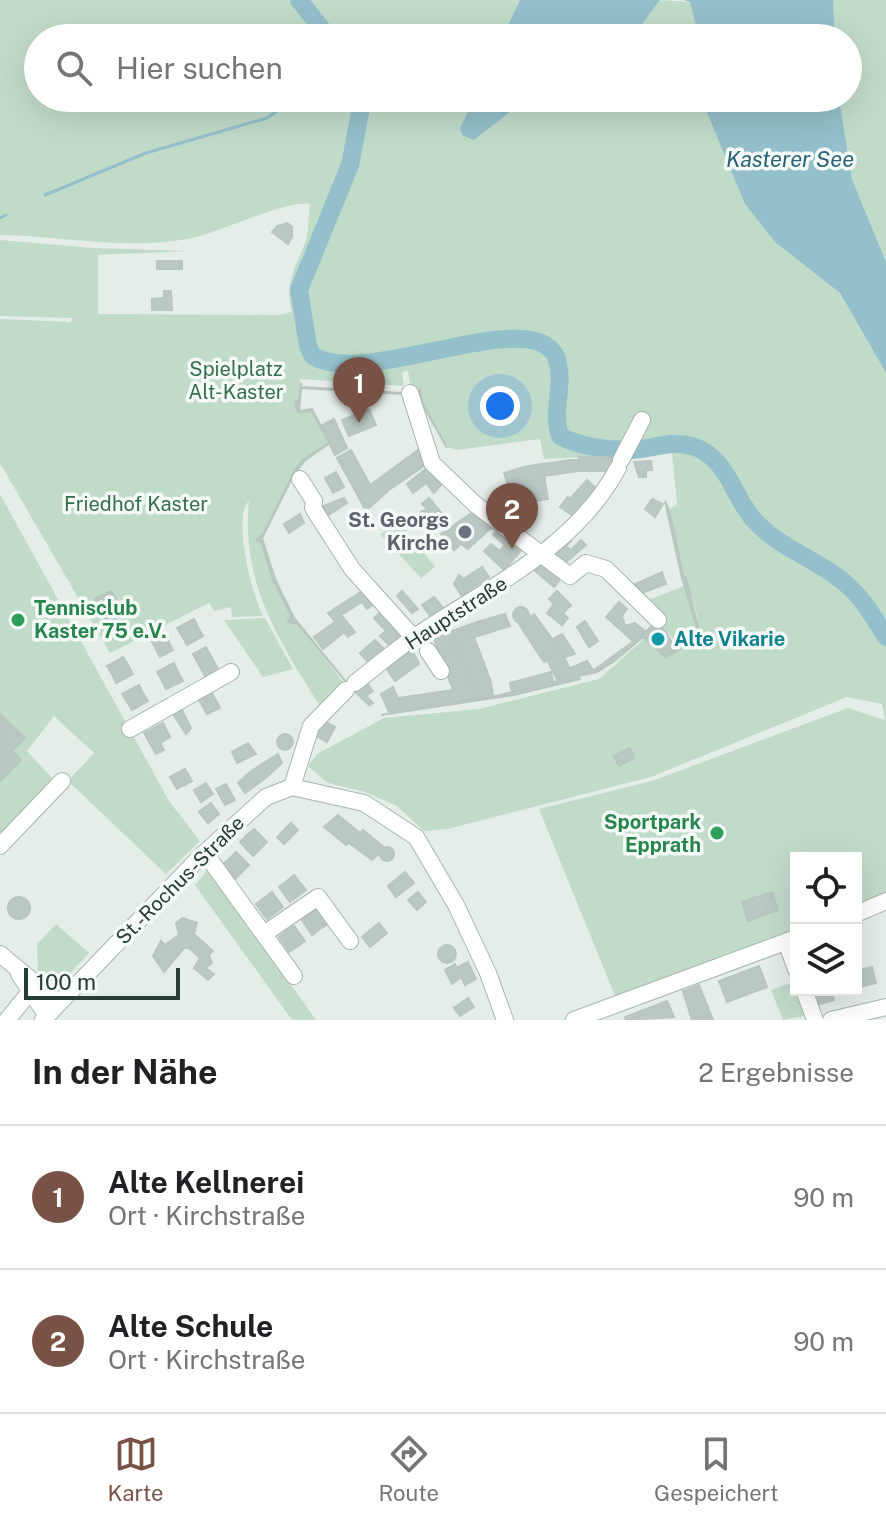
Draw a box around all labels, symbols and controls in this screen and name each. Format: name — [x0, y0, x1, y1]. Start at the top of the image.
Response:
search box — [24, 24, 862, 112]
icon: search — [52, 46, 96, 90]
text: Hier suchen — [116, 50, 283, 86]
water label: Kasterer See — [726, 146, 854, 172]
park label: Spielplatz Alt-Kaster — [188, 357, 284, 404]
pin: 1 — [333, 357, 385, 423]
your location — [480, 386, 520, 426]
pin: 2 — [486, 483, 538, 549]
park label: Friedhof Kaster — [64, 492, 208, 516]
place label: St. Georgs Kirche — [348, 508, 449, 555]
marker: St. Georgs Kirche — [456, 523, 474, 541]
street label: Hauptstraße — [401, 571, 511, 655]
place label: Tennisclub Kaster 75 e.V. — [34, 596, 167, 643]
marker: Tennisclub Kaster 75 e.V. — [9, 611, 27, 629]
place label: Alte Vikarie — [674, 627, 785, 651]
marker: Alte Vikarie — [649, 630, 667, 648]
place label: Sportpark Epprath — [604, 810, 701, 857]
street label: St.-Rochus-Straße — [111, 811, 249, 949]
marker: Sportpark Epprath — [708, 824, 726, 842]
map controls — [790, 852, 862, 996]
button: locate — [790, 852, 862, 924]
button: layers — [790, 924, 862, 996]
scale bar — [24, 964, 180, 1000]
text: 100 m — [36, 969, 96, 995]
text: In der Nähe — [32, 1052, 218, 1092]
text: 2 Ergebnisse — [698, 1057, 854, 1088]
text: Alte Kellnerei — [108, 1164, 304, 1200]
text: 1 — [52, 1182, 64, 1213]
text: 90 m — [793, 1182, 854, 1213]
text: Ort · Kirchstraße — [108, 1200, 305, 1231]
text: Alte Schule — [108, 1308, 273, 1344]
text: 2 — [50, 1326, 66, 1357]
text: 90 m — [793, 1326, 854, 1357]
text: Ort · Kirchstraße — [108, 1344, 305, 1375]
tab: Karte — [108, 1432, 164, 1506]
tab: Route — [379, 1432, 439, 1506]
tab: Gespeichert — [654, 1432, 778, 1506]

